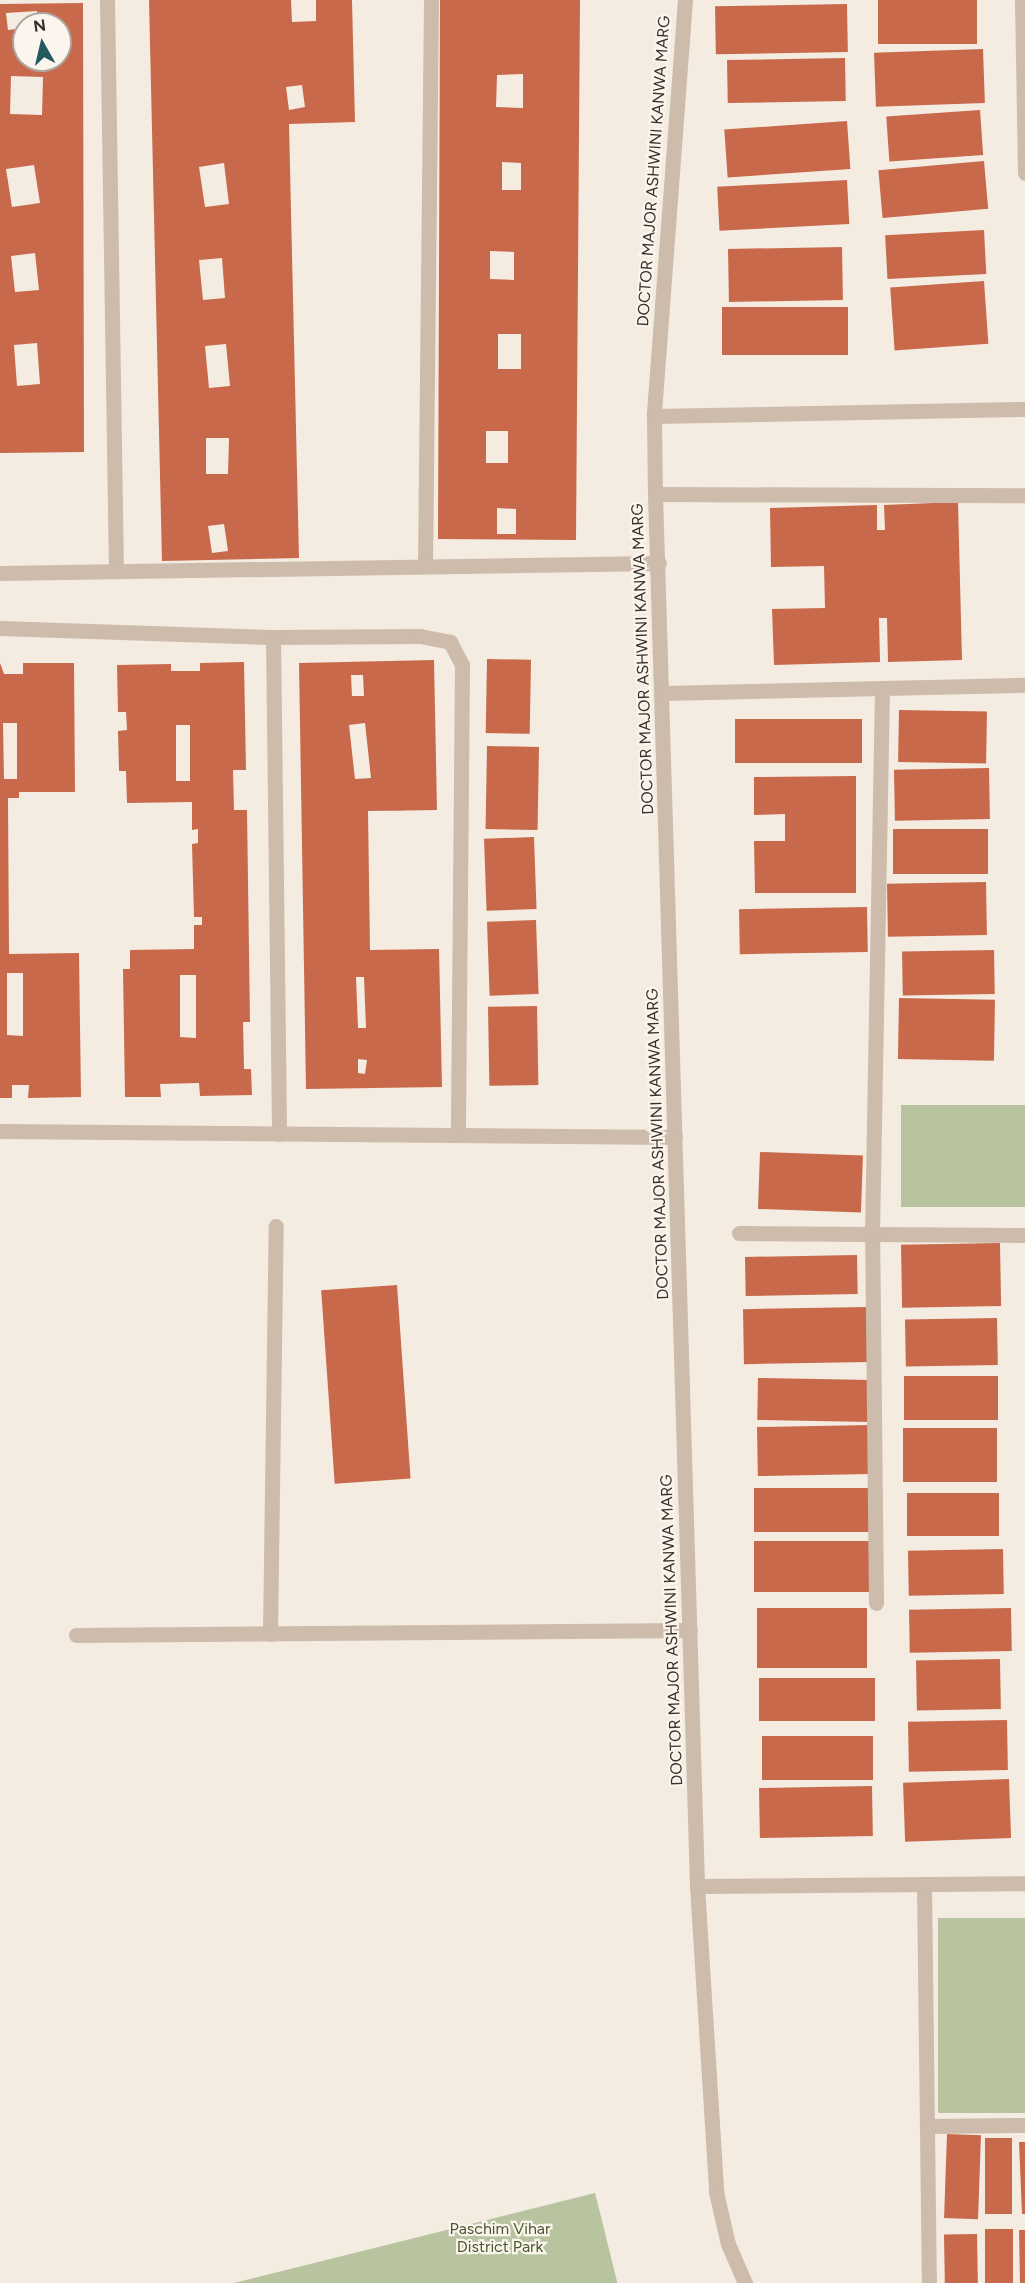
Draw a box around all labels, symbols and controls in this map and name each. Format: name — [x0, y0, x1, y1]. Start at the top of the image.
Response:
north arrow — [12, 12, 72, 72]
text: N — [32, 15, 47, 36]
street label: DOCTOR MAJOR ASHWINI KANWA MARG — [634, 15, 674, 327]
street label: DOCTOR MAJOR ASHWINI KANWA MARG — [628, 503, 658, 815]
street label: DOCTOR MAJOR ASHWINI KANWA MARG — [643, 988, 673, 1300]
street label: DOCTOR MAJOR ASHWINI KANWA MARG — [657, 1474, 687, 1786]
park label: Paschim Vihar District Park — [450, 2219, 550, 2257]

